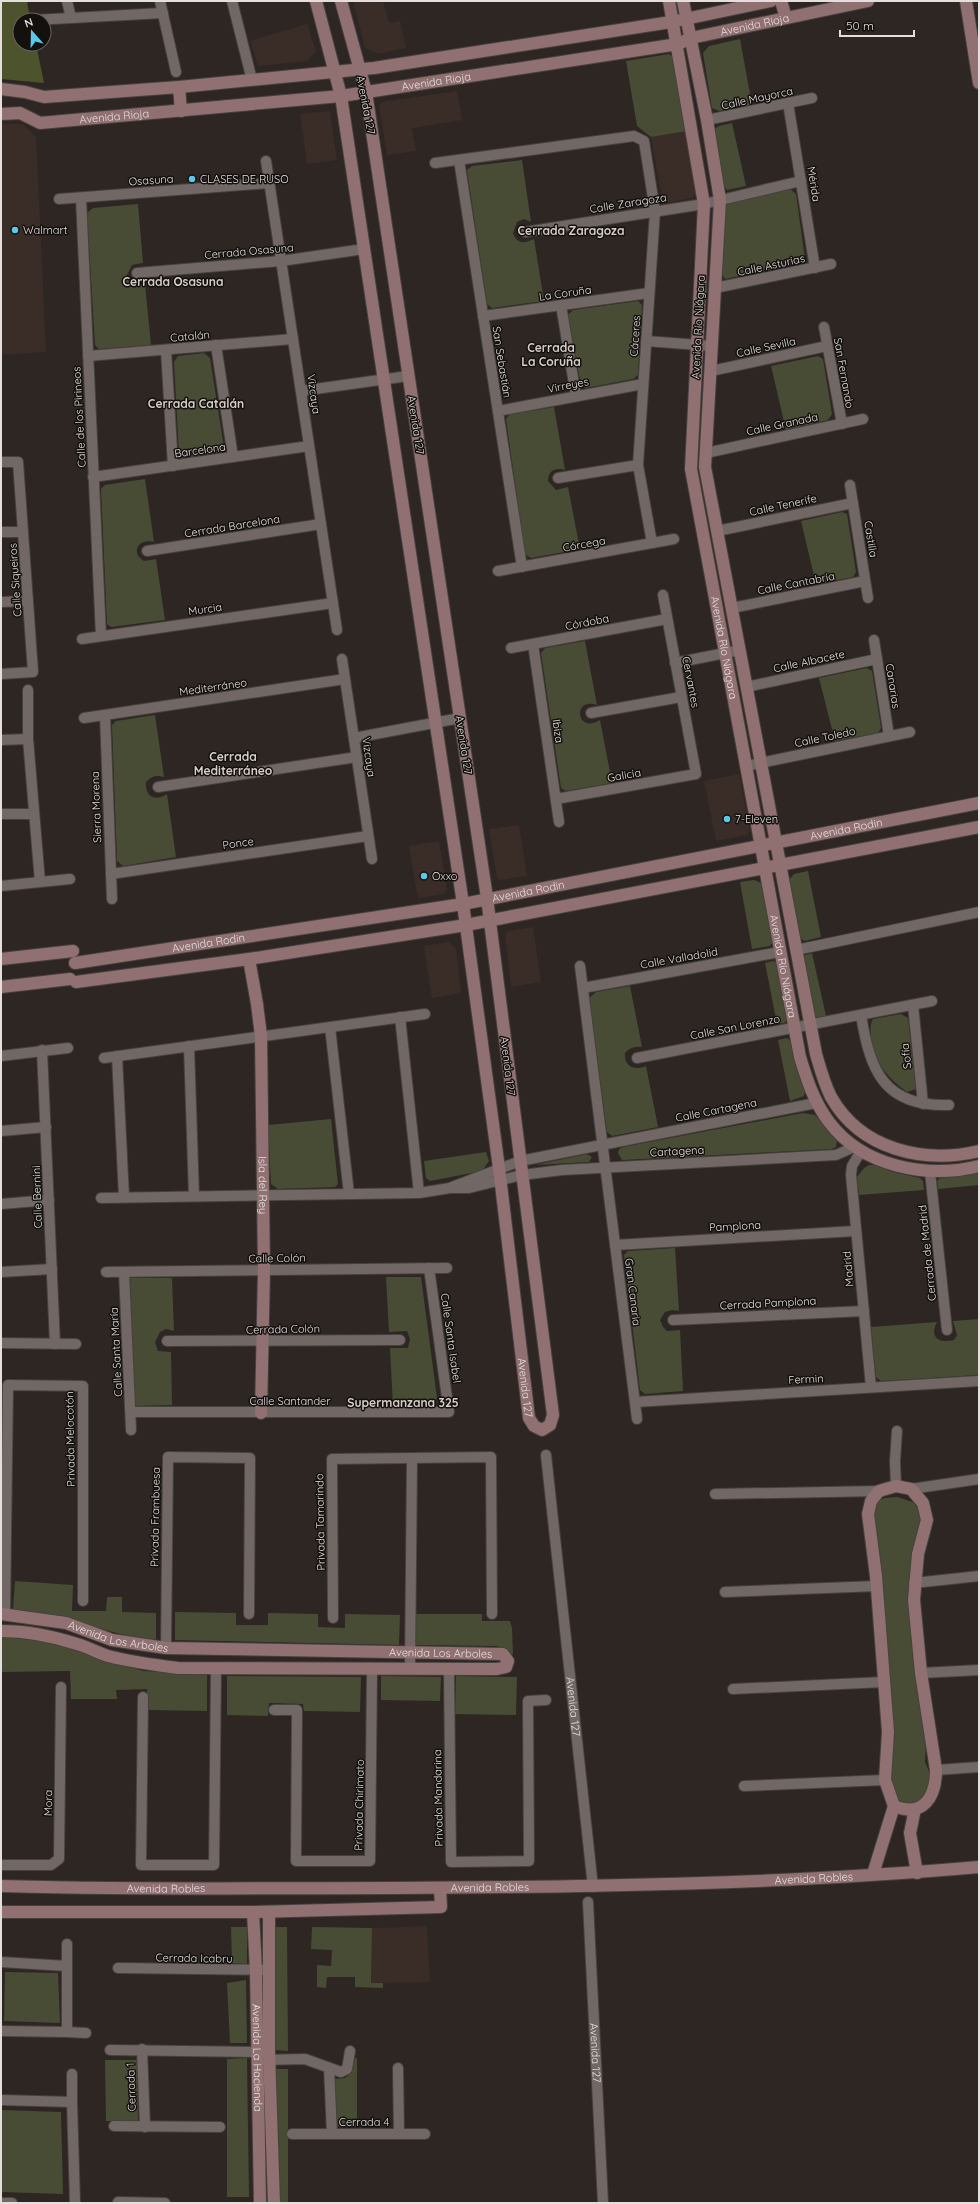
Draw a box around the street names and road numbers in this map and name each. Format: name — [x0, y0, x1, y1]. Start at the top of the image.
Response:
street label: Avenida Rioja — [719, 11, 790, 39]
street label: Avenida Rioja — [401, 69, 472, 94]
street label: Avenida 127 — [353, 74, 379, 136]
street label: Calle Mayorca — [720, 84, 794, 112]
street label: Avenida Rioja — [79, 106, 150, 126]
street label: Mérida — [804, 166, 824, 202]
street label: Osasuna — [128, 171, 174, 189]
street label: Calle Zaragoza — [589, 190, 667, 216]
street label: Cerrada Osasuna — [204, 240, 294, 262]
street label: Calle Asturias — [736, 251, 806, 279]
street label: Avenida Río Niágara — [688, 274, 708, 380]
street label: La Coruña — [538, 282, 592, 304]
street label: Cáceres — [627, 315, 643, 357]
street label: San Sebastián — [489, 325, 515, 399]
street label: Catalán — [170, 327, 210, 345]
street label: Calle Sevilla — [735, 334, 797, 360]
street label: San Fernando — [831, 337, 857, 410]
street label: Calle de los Pirineos — [69, 366, 89, 468]
street label: Vizcaya — [304, 373, 324, 415]
street label: Virreyes — [546, 374, 590, 396]
street label: Avenida 127 — [404, 395, 428, 456]
street label: Calle Granada — [745, 410, 819, 438]
street label: Barcelona — [173, 439, 227, 461]
street label: Calle Tenerife — [748, 491, 818, 519]
street label: Cerrada Barcelona — [183, 512, 281, 540]
street label: Castilla — [861, 520, 881, 558]
street label: Córcega — [562, 533, 606, 555]
street label: Calle Siqueiros — [5, 543, 25, 617]
street label: Calle Cantabria — [756, 569, 836, 597]
street label: Avenida Río Niágara — [708, 595, 741, 700]
street label: Murcia — [187, 600, 223, 618]
street label: Córdoba — [564, 611, 610, 633]
street label: Calle Albacete — [772, 647, 846, 675]
street label: Cervantes — [679, 655, 703, 709]
street label: Canarias — [883, 663, 903, 709]
street label: Mediterráneo — [178, 675, 248, 699]
street label: Avenida 127 — [452, 715, 476, 776]
street label: Ibiza — [549, 718, 567, 744]
street label: Calle Toledo — [793, 724, 857, 750]
street label: Vizcaya — [359, 736, 379, 778]
street label: Galicia — [606, 765, 642, 785]
street label: Sierra Morena — [88, 771, 104, 843]
street label: Avenida Rodin — [809, 815, 884, 843]
street label: Ponce — [221, 834, 255, 852]
street label: Avenida Rodin — [491, 877, 566, 905]
street label: Avenida Río Niágara — [767, 914, 800, 1019]
street label: Avenida Rodin — [171, 930, 246, 955]
street label: Calle Valladolid — [639, 944, 719, 972]
street label: Calle San Lorenzo — [689, 1011, 781, 1043]
street label: Avenida 127 — [497, 1036, 519, 1097]
street label: Sofía — [898, 1042, 914, 1070]
street label: Calle Cartagena — [674, 1095, 758, 1125]
street label: Cartagena — [649, 1143, 705, 1159]
street label: Isla del Rey — [256, 1156, 270, 1214]
street label: Calle Bernini — [29, 1165, 45, 1229]
street label: Cerrada de Madrid — [915, 1204, 939, 1302]
street label: Pamplona — [709, 1218, 761, 1234]
street label: Calle Colón — [248, 1251, 306, 1265]
street label: Madrid — [839, 1251, 857, 1287]
street label: Gran Canaria — [622, 1257, 644, 1327]
street label: Calle Santa Isabel — [438, 1292, 464, 1384]
street label: Cerrada Pamplona — [719, 1293, 817, 1313]
street label: Calle Santa María — [107, 1307, 125, 1397]
street label: Cerrada Colón — [246, 1321, 320, 1337]
street label: Avenida 127 — [515, 1357, 536, 1418]
street label: Fermin — [788, 1371, 824, 1387]
street label: Privada Melocotón — [62, 1391, 78, 1487]
street label: Calle Santander — [249, 1394, 331, 1408]
street label: Privada Frambuesa — [147, 1467, 163, 1567]
street label: Privada Tamarindo — [312, 1473, 328, 1571]
street label: Avenida Los Arboles — [66, 1617, 169, 1655]
street label: Avenida Los Arboles — [389, 1645, 492, 1661]
street label: Avenida 127 — [563, 1676, 584, 1737]
street label: Privada Mandarina — [430, 1749, 446, 1847]
street label: Privada Chirimato — [351, 1759, 367, 1851]
street label: Mora — [41, 1790, 55, 1816]
street label: Avenida Robles — [774, 1869, 853, 1887]
street label: Avenida Robles — [451, 1880, 529, 1895]
street label: Avenida Robles — [127, 1881, 205, 1896]
street label: Cerrada Icabru — [155, 1950, 233, 1966]
street label: Avenida La Hacienda — [250, 2004, 265, 2112]
street label: Avenida 127 — [587, 2023, 604, 2083]
street label: Cerrada 1 — [123, 2062, 139, 2112]
street label: Cerrada 4 — [339, 2115, 389, 2129]

